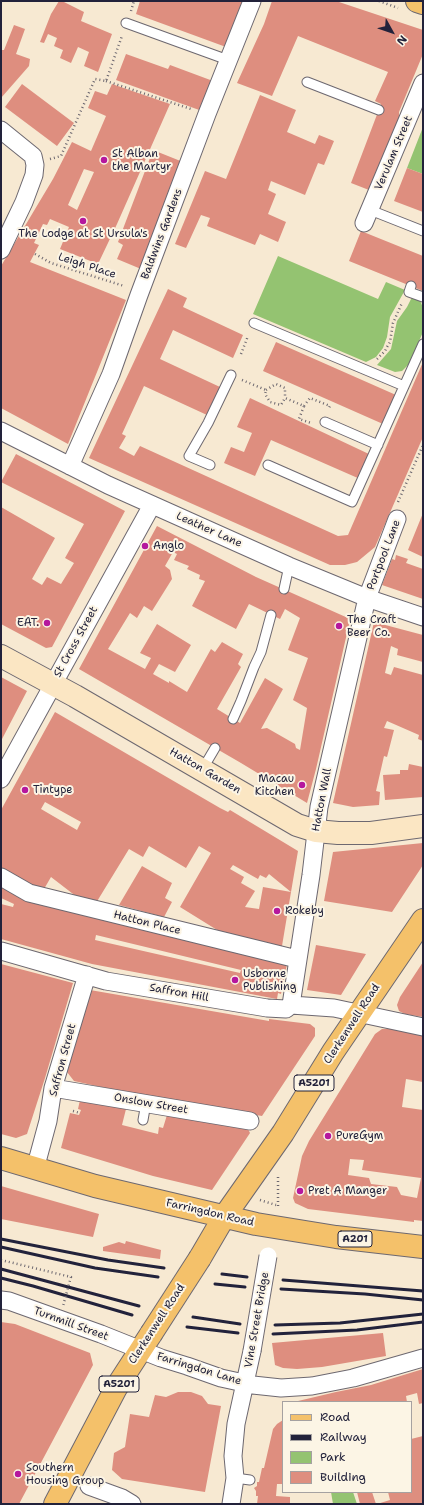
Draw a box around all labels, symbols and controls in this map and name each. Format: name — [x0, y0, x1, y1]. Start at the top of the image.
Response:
north arrow — [372, 12, 412, 52]
text: N — [393, 32, 410, 48]
street label: Verulam Street — [372, 114, 416, 192]
place label: St Alban the Martyr — [112, 147, 171, 173]
marker: St Alban the Martyr — [99, 155, 109, 165]
street label: Baldwins Gardens — [139, 187, 185, 281]
marker: The Lodge at St Ursula's — [78, 216, 88, 226]
place label: The Lodge at St Ursula's — [18, 227, 148, 241]
street label: Leigh Place — [56, 250, 118, 282]
street label: Leather Lane — [174, 510, 244, 550]
street label: Portpool Lane — [365, 518, 403, 592]
place label: Anglo — [153, 539, 184, 553]
marker: Anglo — [140, 541, 150, 551]
street label: St Cross Street — [51, 604, 101, 680]
place label: The Craft Beer Co. — [347, 613, 396, 639]
place label: EAT. — [17, 616, 39, 630]
marker: EAT. — [42, 618, 52, 628]
marker: The Craft Beer Co. — [334, 621, 344, 631]
street label: Hatton Garden — [167, 745, 243, 797]
street label: Hatton Wall — [309, 767, 335, 833]
place label: Macau Kitchen — [255, 772, 294, 798]
marker: Macau Kitchen — [297, 780, 307, 790]
place label: Tintype — [33, 783, 73, 797]
marker: Tintype — [20, 785, 30, 795]
place label: Rokeby — [285, 904, 324, 918]
marker: Rokeby — [272, 906, 282, 916]
street label: Hatton Place — [112, 908, 182, 938]
place label: Usborne Publishing — [243, 967, 296, 993]
marker: Usborne Publishing — [230, 975, 240, 985]
street label: Saffron Hill — [148, 981, 210, 1005]
street label: Clerkenwell Road — [321, 981, 383, 1067]
street label: Saffron Street — [47, 1022, 79, 1098]
road number: A5201 — [294, 1075, 334, 1091]
street label: Onslow Street — [113, 1091, 189, 1117]
place label: PureGym — [336, 1129, 383, 1143]
marker: PureGym — [323, 1131, 333, 1141]
place label: Pret A Manger — [308, 1184, 387, 1198]
marker: Pret A Manger — [295, 1186, 305, 1196]
street label: Farringdon Road — [165, 1196, 255, 1230]
road number: A201 — [338, 1231, 372, 1247]
street label: Vine Street Bridge — [242, 1271, 272, 1369]
street label: Clerkenwell Road — [126, 1281, 188, 1367]
street label: Turnmill Street — [32, 1304, 110, 1344]
street label: Farringdon Lane — [155, 1350, 243, 1388]
road number: A5201 — [99, 1376, 139, 1392]
legend — [282, 1401, 412, 1493]
text: Road — [320, 1409, 350, 1425]
text: Railway — [320, 1429, 367, 1445]
text: Park — [320, 1449, 346, 1465]
place label: Southern Housing Group — [26, 1461, 104, 1487]
marker: Southern Housing Group — [13, 1469, 23, 1479]
text: Building — [320, 1469, 366, 1485]

